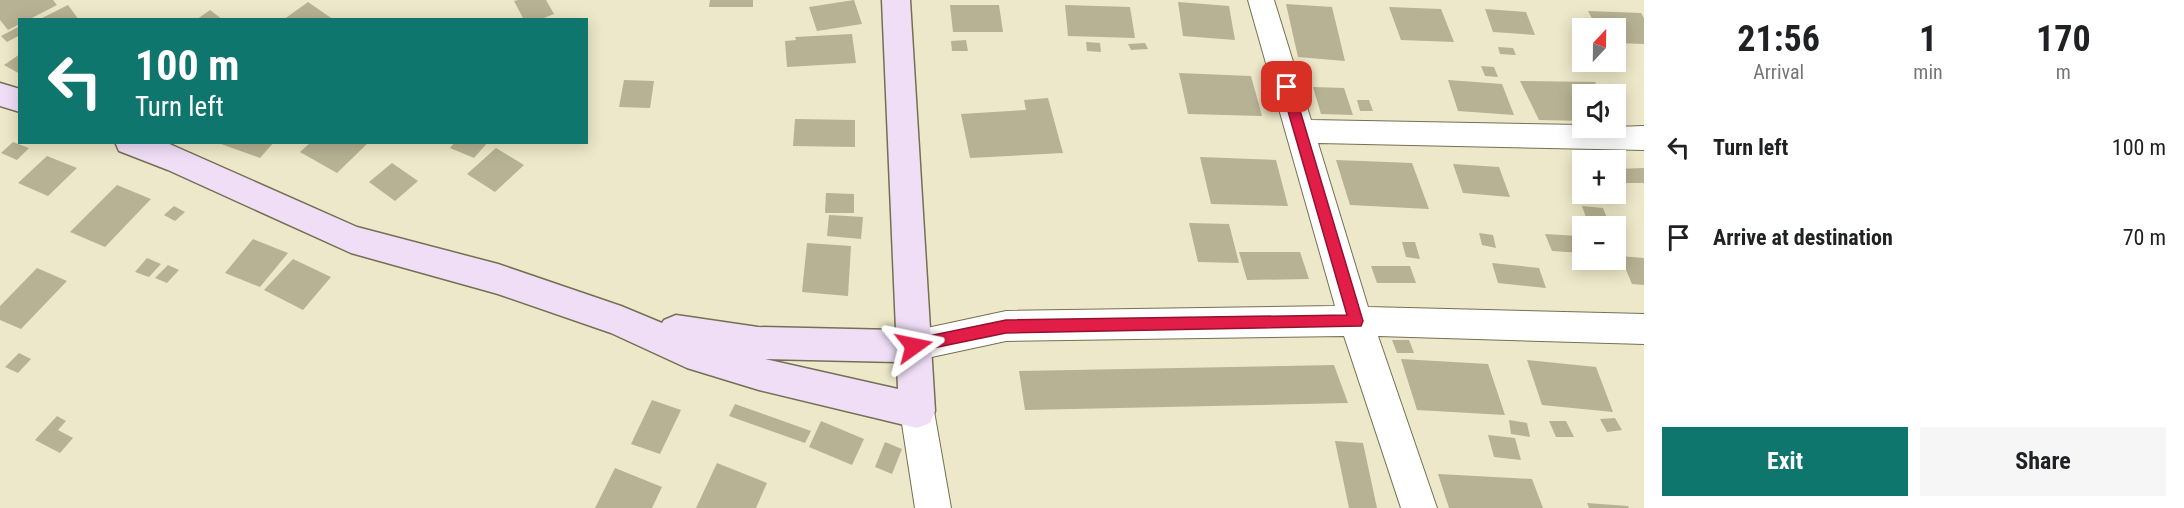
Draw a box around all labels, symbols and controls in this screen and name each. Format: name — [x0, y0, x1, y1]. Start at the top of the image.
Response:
north arrow — [1572, 18, 1626, 72]
map controls — [1572, 18, 1626, 270]
text: 21:56 — [1737, 18, 1820, 60]
text: 1 — [1919, 18, 1937, 60]
text: 170 — [2036, 18, 2091, 60]
text: 100 m — [135, 41, 240, 90]
icon: left — [36, 42, 114, 120]
text: Arrival — [1753, 60, 1804, 84]
text: min — [1913, 60, 1943, 84]
text: m — [2056, 60, 2071, 84]
pin — [1261, 61, 1312, 112]
icon: arrive — [1270, 70, 1303, 103]
button: sound — [1572, 84, 1626, 138]
text: Turn left — [135, 91, 224, 123]
icon: left — [1662, 131, 1695, 164]
text: Turn left — [1713, 135, 1788, 160]
text: 100 m — [2112, 135, 2166, 160]
button: + — [1572, 150, 1626, 204]
button: − — [1572, 216, 1626, 270]
icon: arrive — [1662, 221, 1695, 254]
text: Arrive at destination — [1713, 225, 1893, 250]
text: 70 m — [2123, 225, 2166, 250]
position arrow — [882, 314, 946, 378]
button: Exit — [1662, 427, 1908, 496]
button: Share — [1920, 427, 2166, 496]

